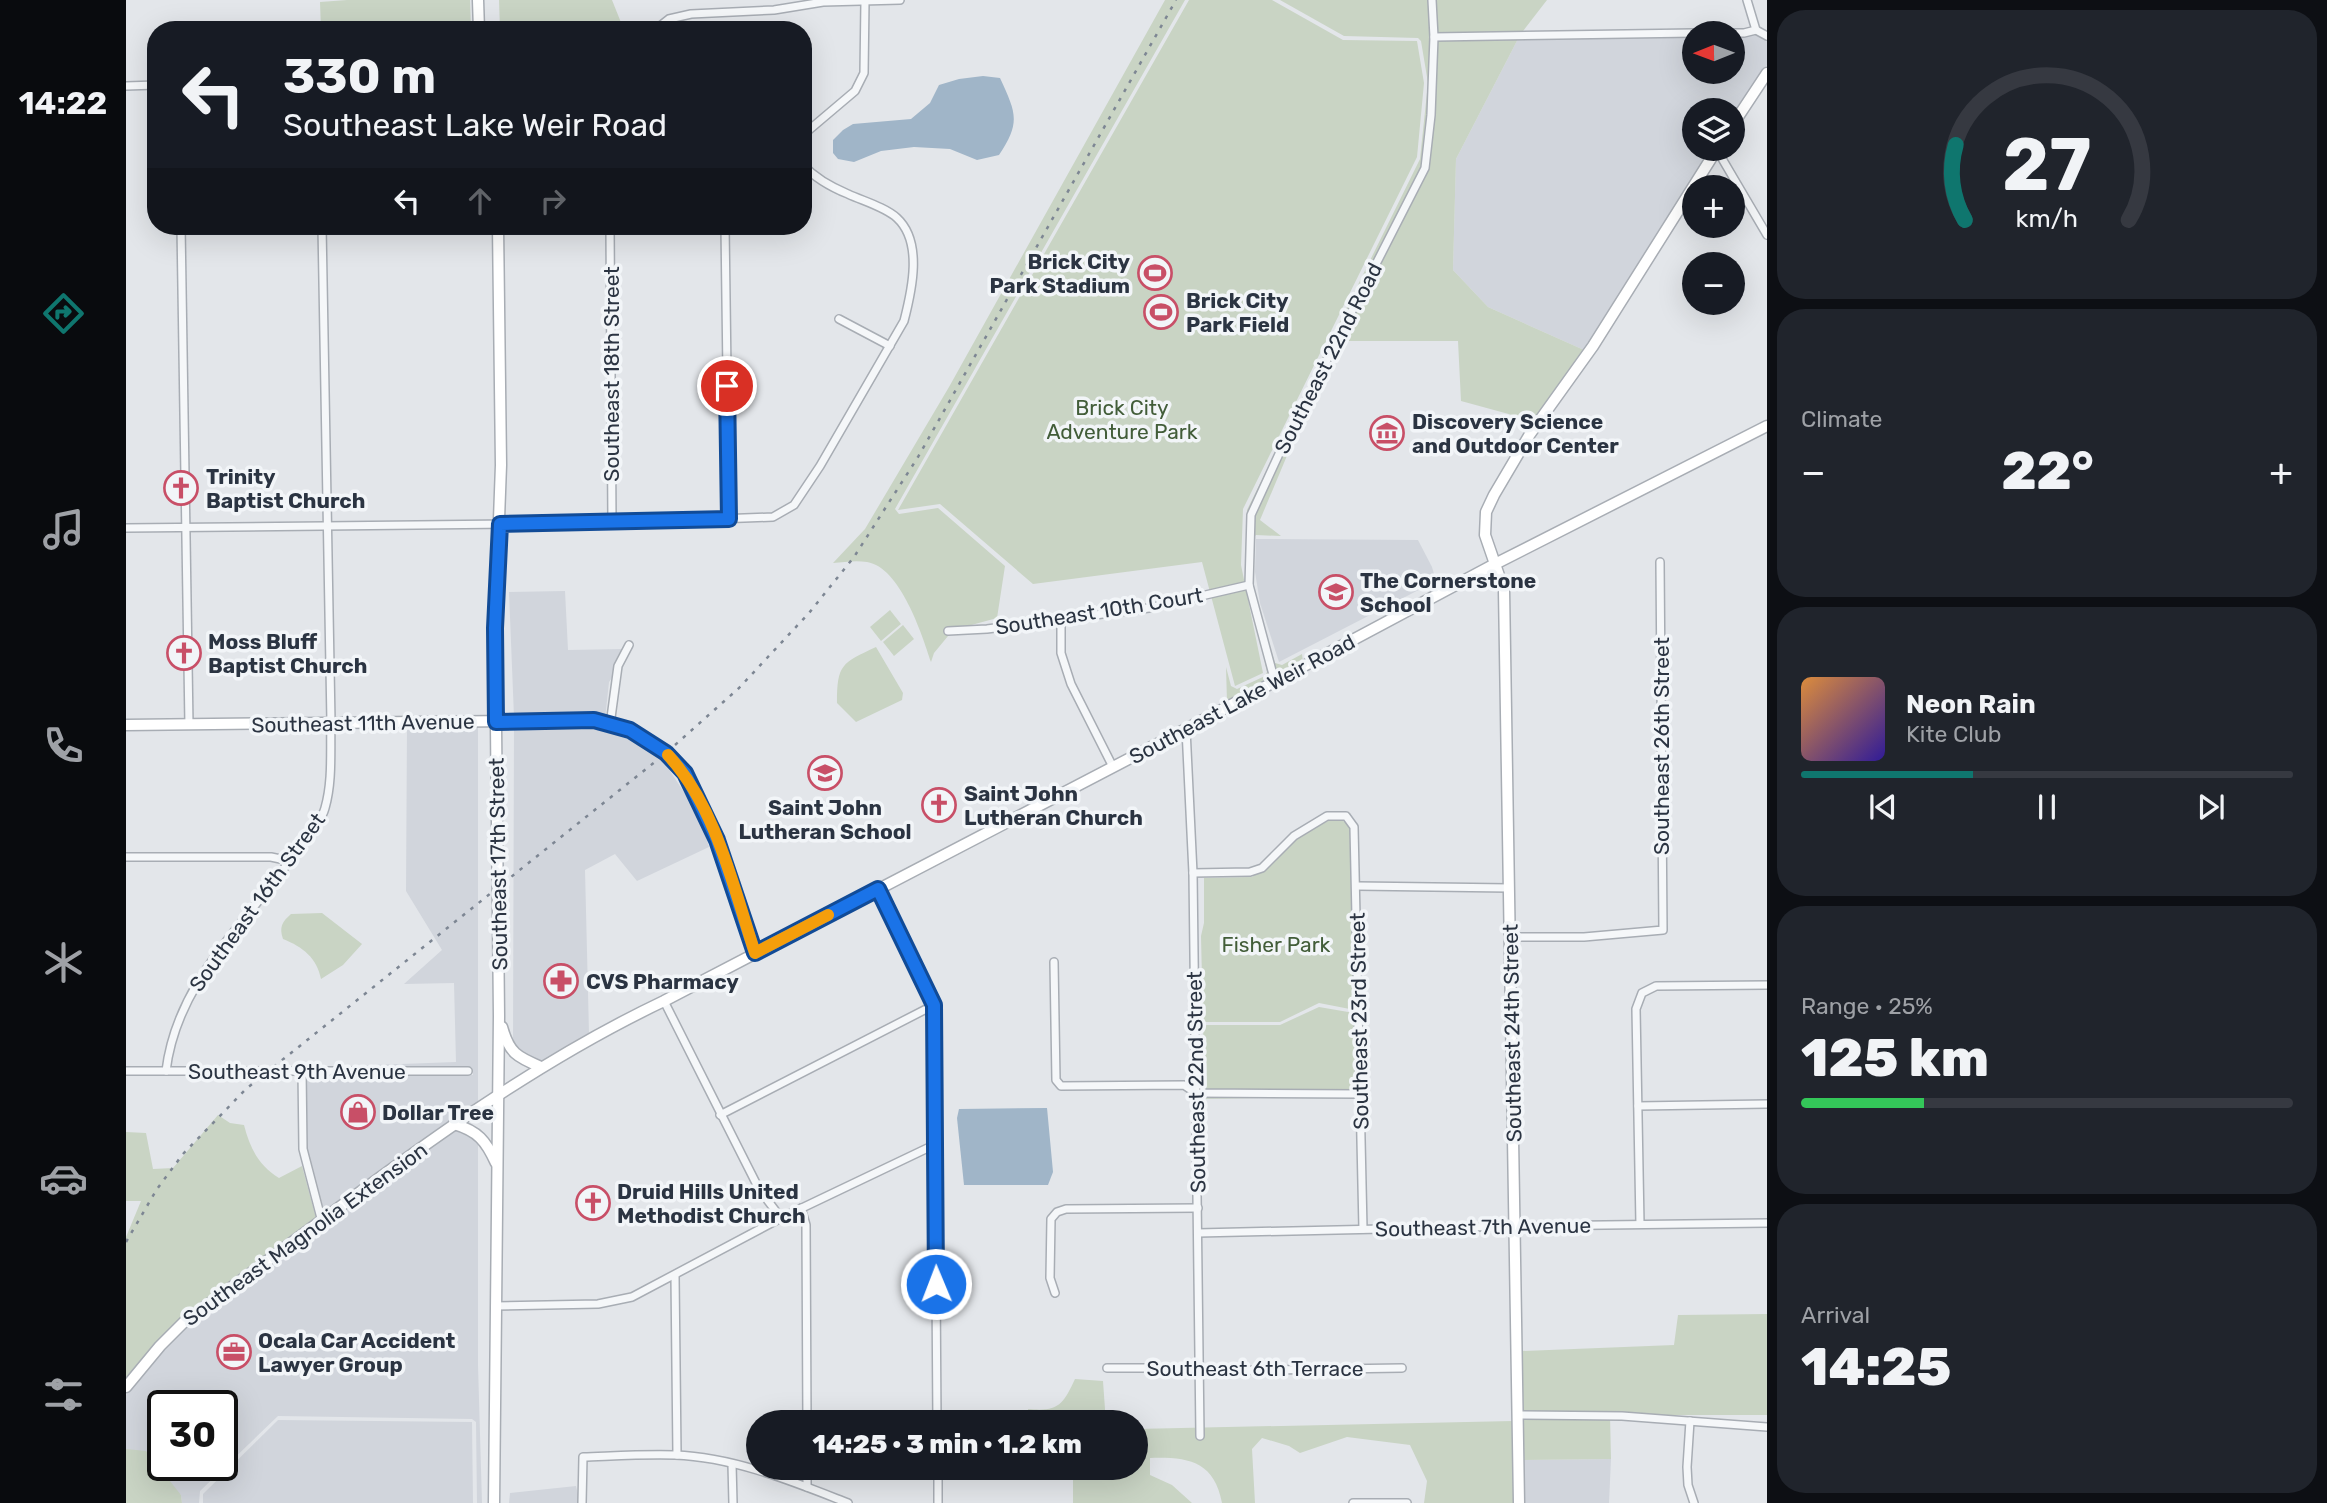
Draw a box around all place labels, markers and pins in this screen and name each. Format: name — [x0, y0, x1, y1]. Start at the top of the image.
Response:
place label: Brick City Park Stadium — [989, 249, 1130, 298]
sports icon: Brick City Park Stadium — [1136, 254, 1174, 292]
place label: Brick City Park Field — [1186, 288, 1289, 337]
sports icon: Brick City Park Field — [1142, 293, 1180, 331]
pin — [697, 356, 757, 416]
place label: Discovery Science and Outdoor Center — [1412, 409, 1619, 458]
museum icon: Discovery Science and Outdoor Center — [1368, 414, 1406, 452]
place label: Trinity Baptist Church — [206, 464, 365, 513]
church icon: Trinity Baptist Church — [162, 469, 200, 507]
place label: The Cornerstone School — [1360, 568, 1536, 617]
school or university icon: The Cornerstone School — [1317, 573, 1355, 611]
place label: Moss Bluff Baptist Church — [208, 629, 367, 678]
church icon: Moss Bluff Baptist Church — [165, 634, 203, 672]
school or university icon: Saint John Lutheran School — [806, 754, 844, 792]
place label: Saint John Lutheran Church — [964, 781, 1143, 830]
church icon: Saint John Lutheran Church — [920, 786, 958, 824]
place label: Saint John Lutheran School — [738, 795, 912, 844]
pharmacy icon: CVS Pharmacy — [542, 962, 580, 1000]
place label: CVS Pharmacy — [586, 969, 739, 994]
shop icon: Dollar Tree — [339, 1093, 377, 1131]
place label: Dollar Tree — [382, 1100, 494, 1125]
place label: Druid Hills United Methodist Church — [617, 1179, 806, 1228]
church icon: Druid Hills United Methodist Church — [574, 1184, 612, 1222]
place label: Ocala Car Accident Lawyer Group — [258, 1328, 456, 1377]
office icon: Ocala Car Accident Lawyer Group — [215, 1333, 253, 1371]

